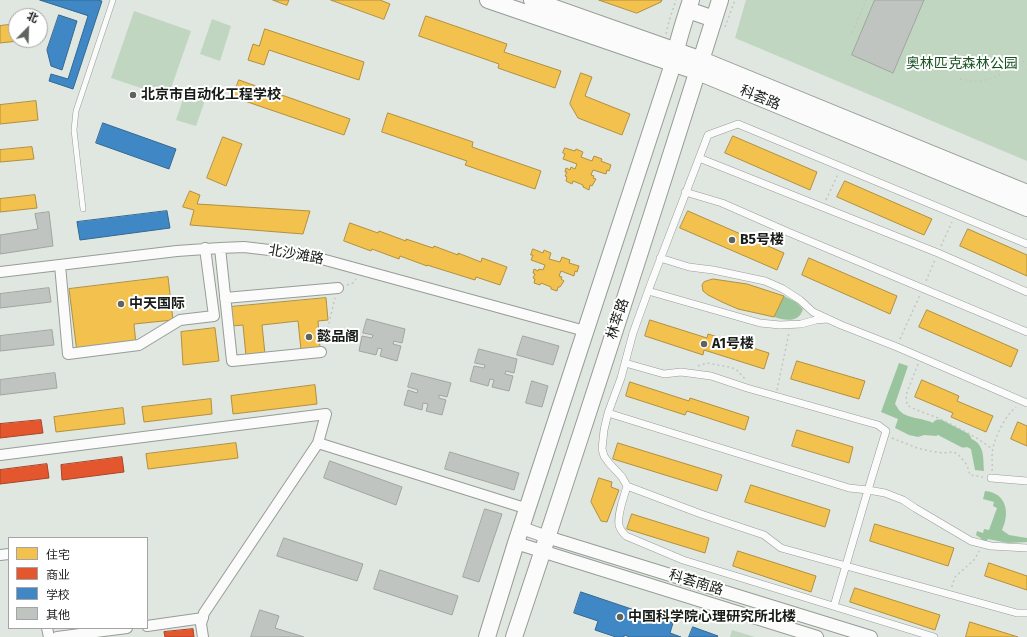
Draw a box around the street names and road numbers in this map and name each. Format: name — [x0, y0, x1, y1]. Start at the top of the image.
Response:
street label: 科荟路 — [737, 82, 783, 114]
street label: 北沙滩路 — [267, 242, 325, 268]
street label: 林萃路 — [604, 296, 632, 342]
street label: 科荟南路 — [667, 567, 725, 599]

